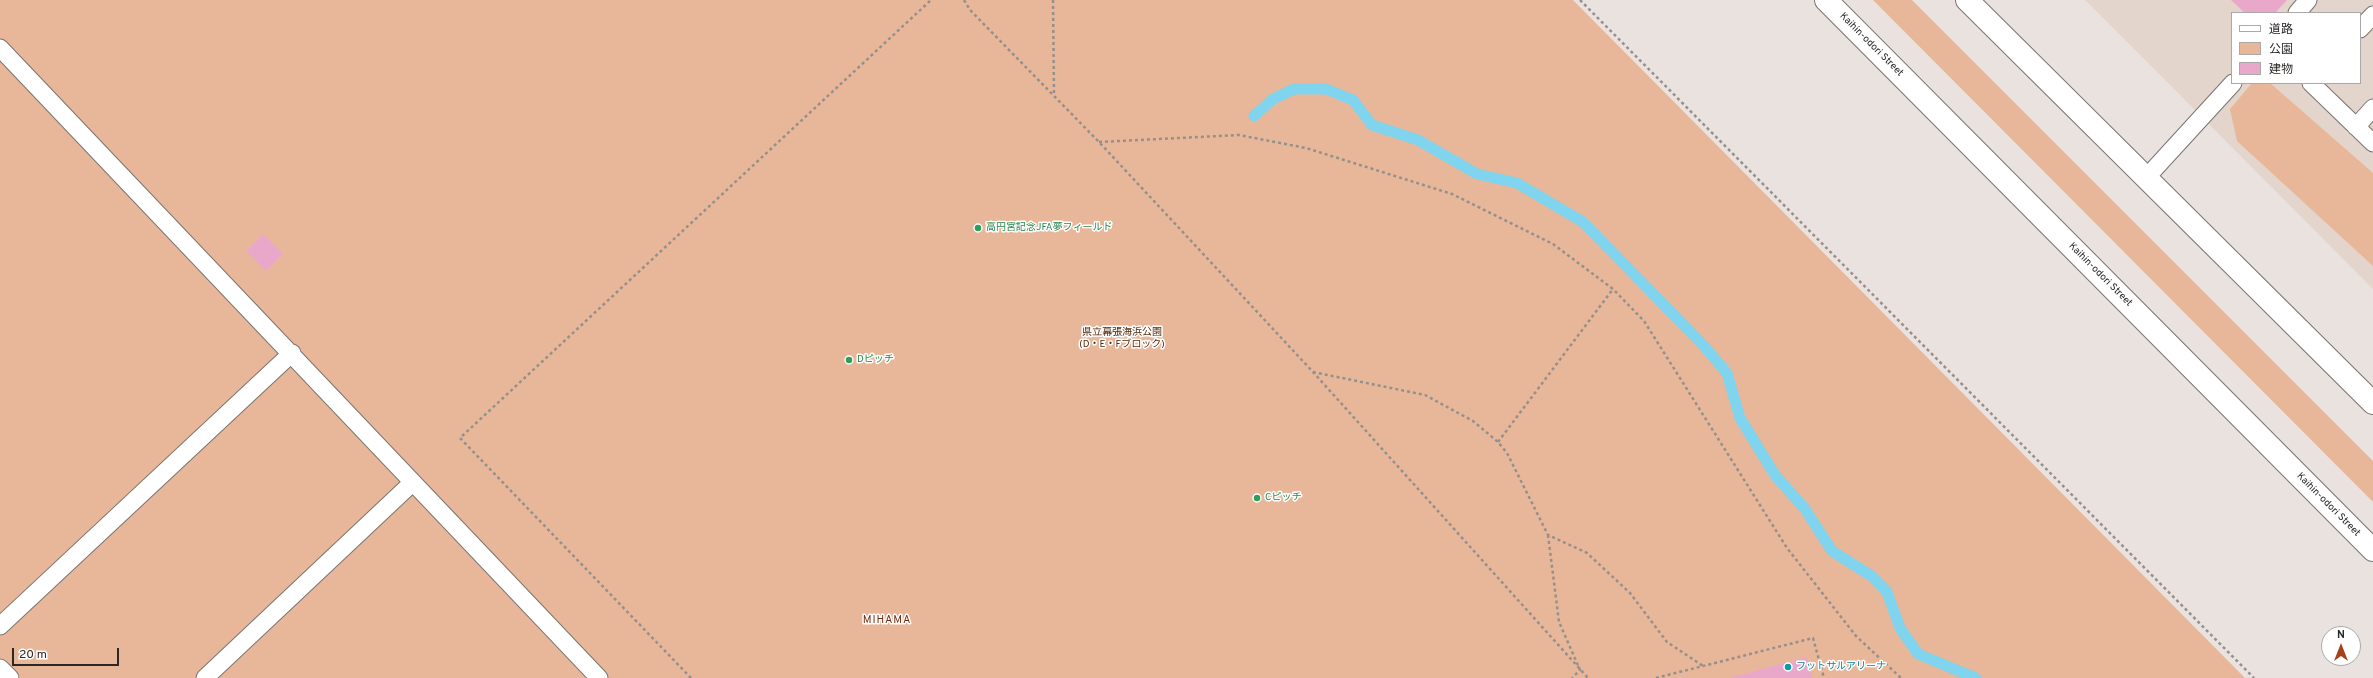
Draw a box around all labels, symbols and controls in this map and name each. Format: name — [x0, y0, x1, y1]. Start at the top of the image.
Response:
street label: Kaihin-odori Street — [1837, 11, 1905, 79]
legend — [2231, 12, 2361, 84]
text: 道路 — [2269, 22, 2293, 38]
text: 公園 — [2269, 42, 2293, 58]
text: 建物 — [2269, 62, 2293, 78]
place label: 高円宮記念JFA夢フィールド — [986, 222, 1113, 234]
marker: 高円宮記念JFA夢フィールド — [973, 223, 983, 233]
street label: Kaihin-odori Street — [2066, 241, 2134, 309]
park label: 県立幕張海浜公園 (D・E・Fブロック) — [1079, 327, 1165, 350]
place label: Dピッチ — [857, 354, 894, 366]
marker: Dピッチ — [844, 355, 854, 365]
street label: Kaihin-odori Street — [2294, 471, 2362, 539]
place label: Cピッチ — [1265, 492, 1301, 504]
marker: Cピッチ — [1252, 493, 1262, 503]
district label: MIHAMA — [863, 614, 911, 628]
north arrow — [2321, 626, 2361, 666]
text: N — [2337, 628, 2345, 642]
scale bar — [14, 640, 121, 666]
text: 20 m — [19, 647, 47, 663]
place label: フットサルアリーナ — [1796, 661, 1886, 673]
marker: フットサルアリーナ — [1783, 662, 1793, 672]

